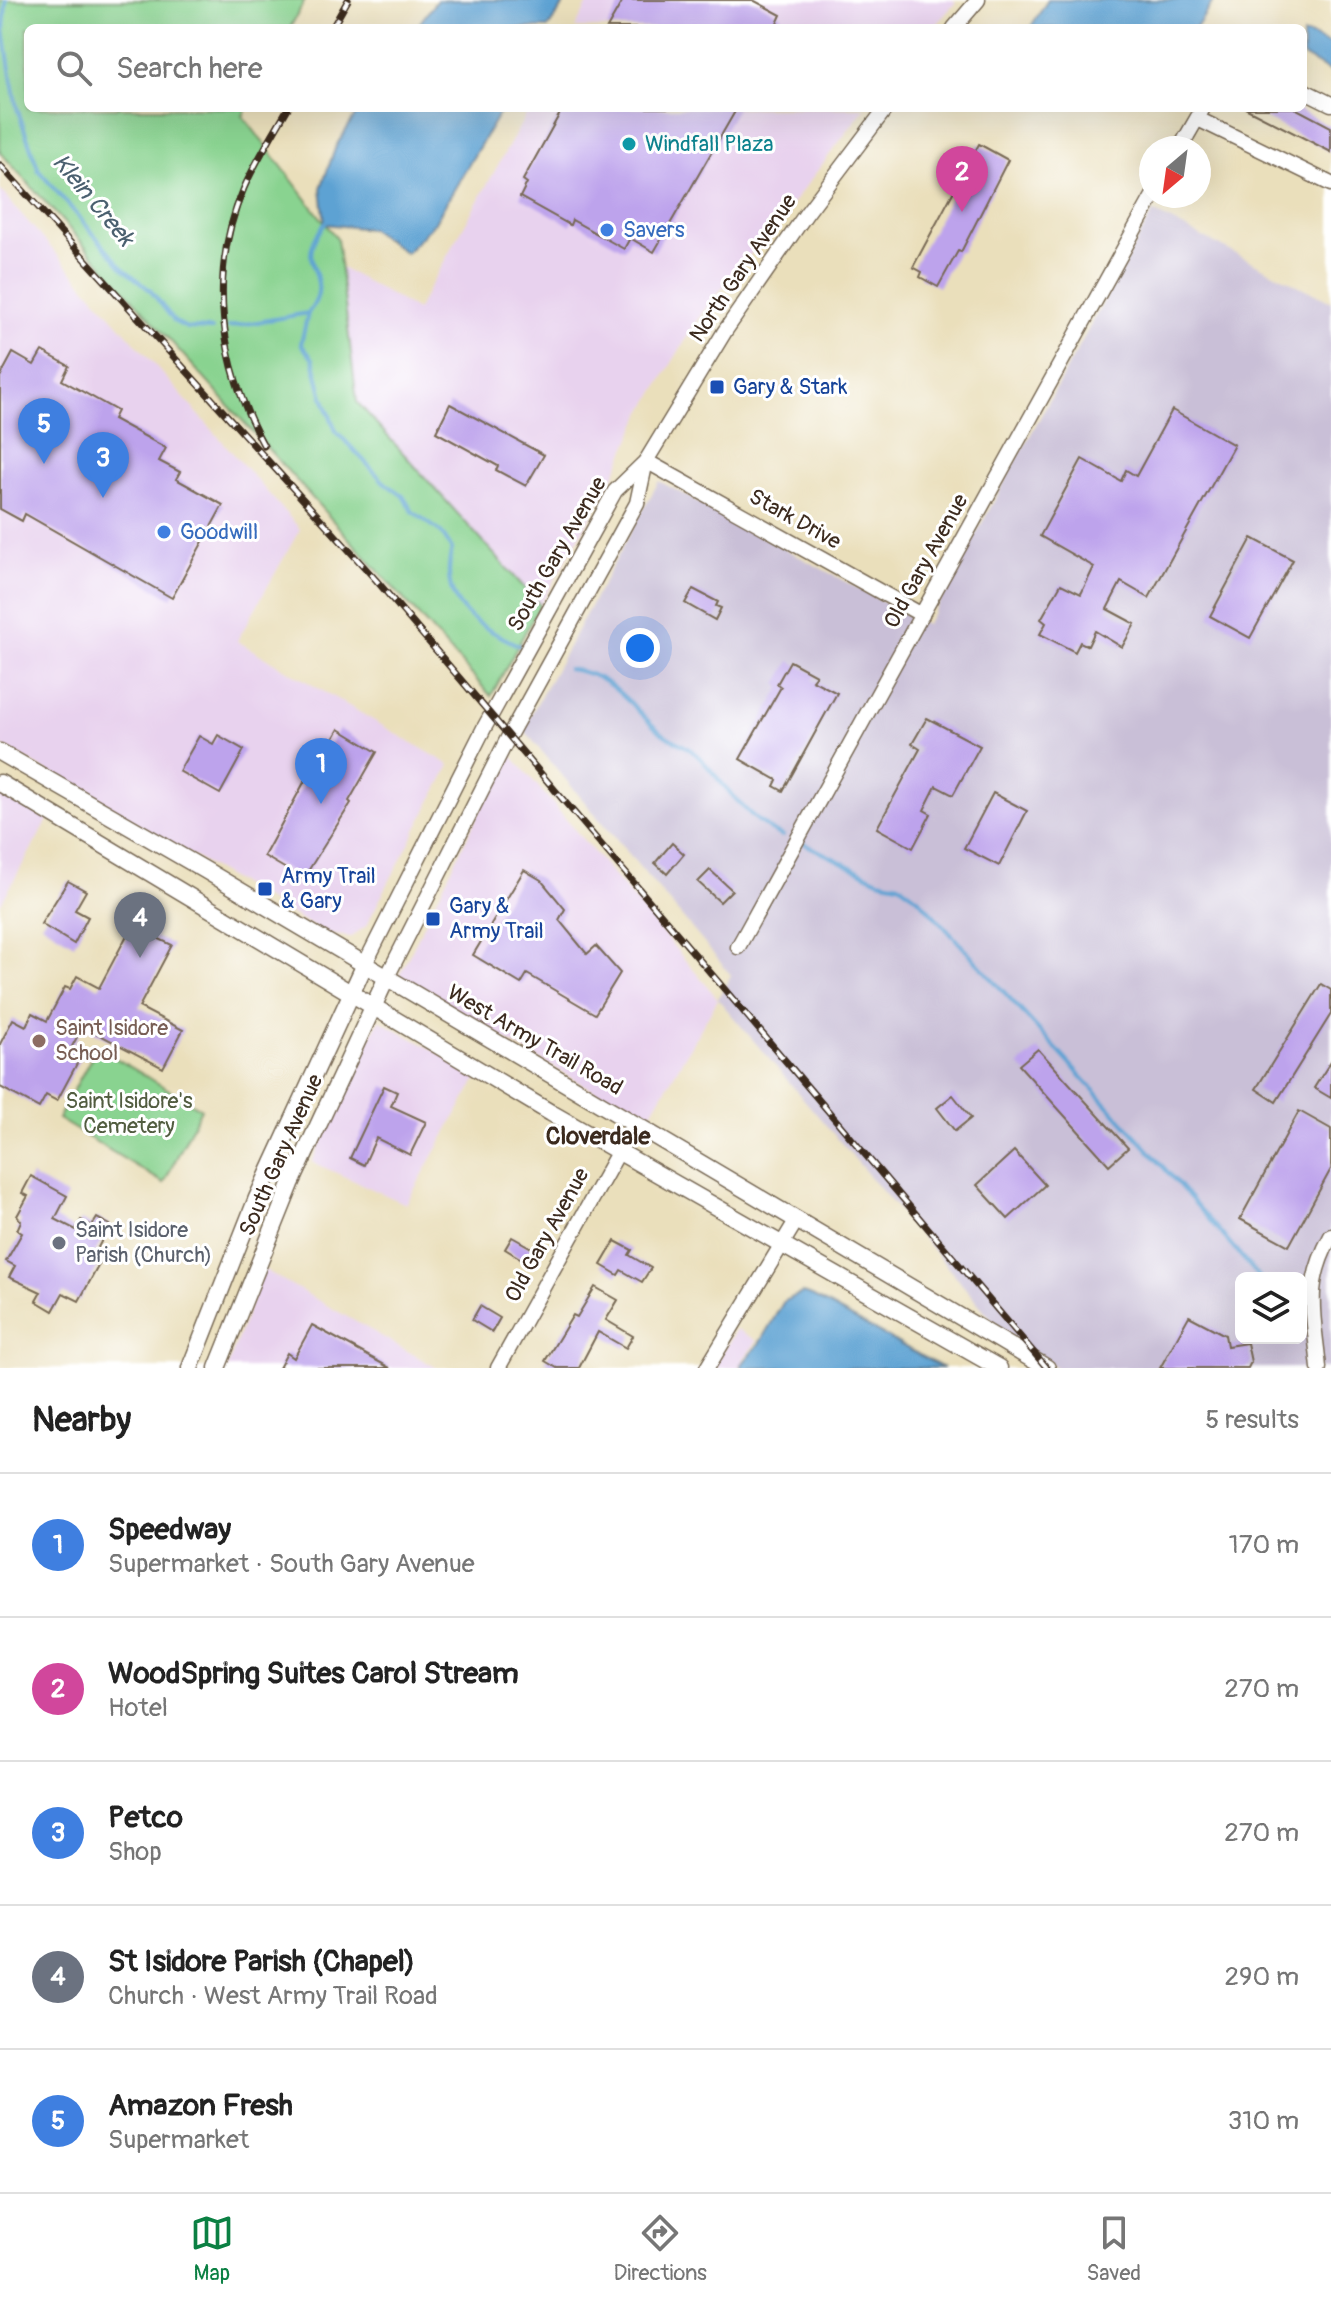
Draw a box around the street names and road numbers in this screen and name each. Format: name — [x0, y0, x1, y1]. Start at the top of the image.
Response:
street label: North Gary Avenue — [683, 188, 803, 348]
street label: South Gary Avenue — [501, 471, 613, 636]
street label: Stark Drive — [744, 482, 846, 556]
street label: Old Gary Avenue — [878, 489, 974, 633]
street label: West Army Trail Road — [442, 978, 628, 1102]
street label: South Gary Avenue — [233, 1070, 329, 1240]
street label: Old Gary Avenue — [499, 1163, 595, 1307]

